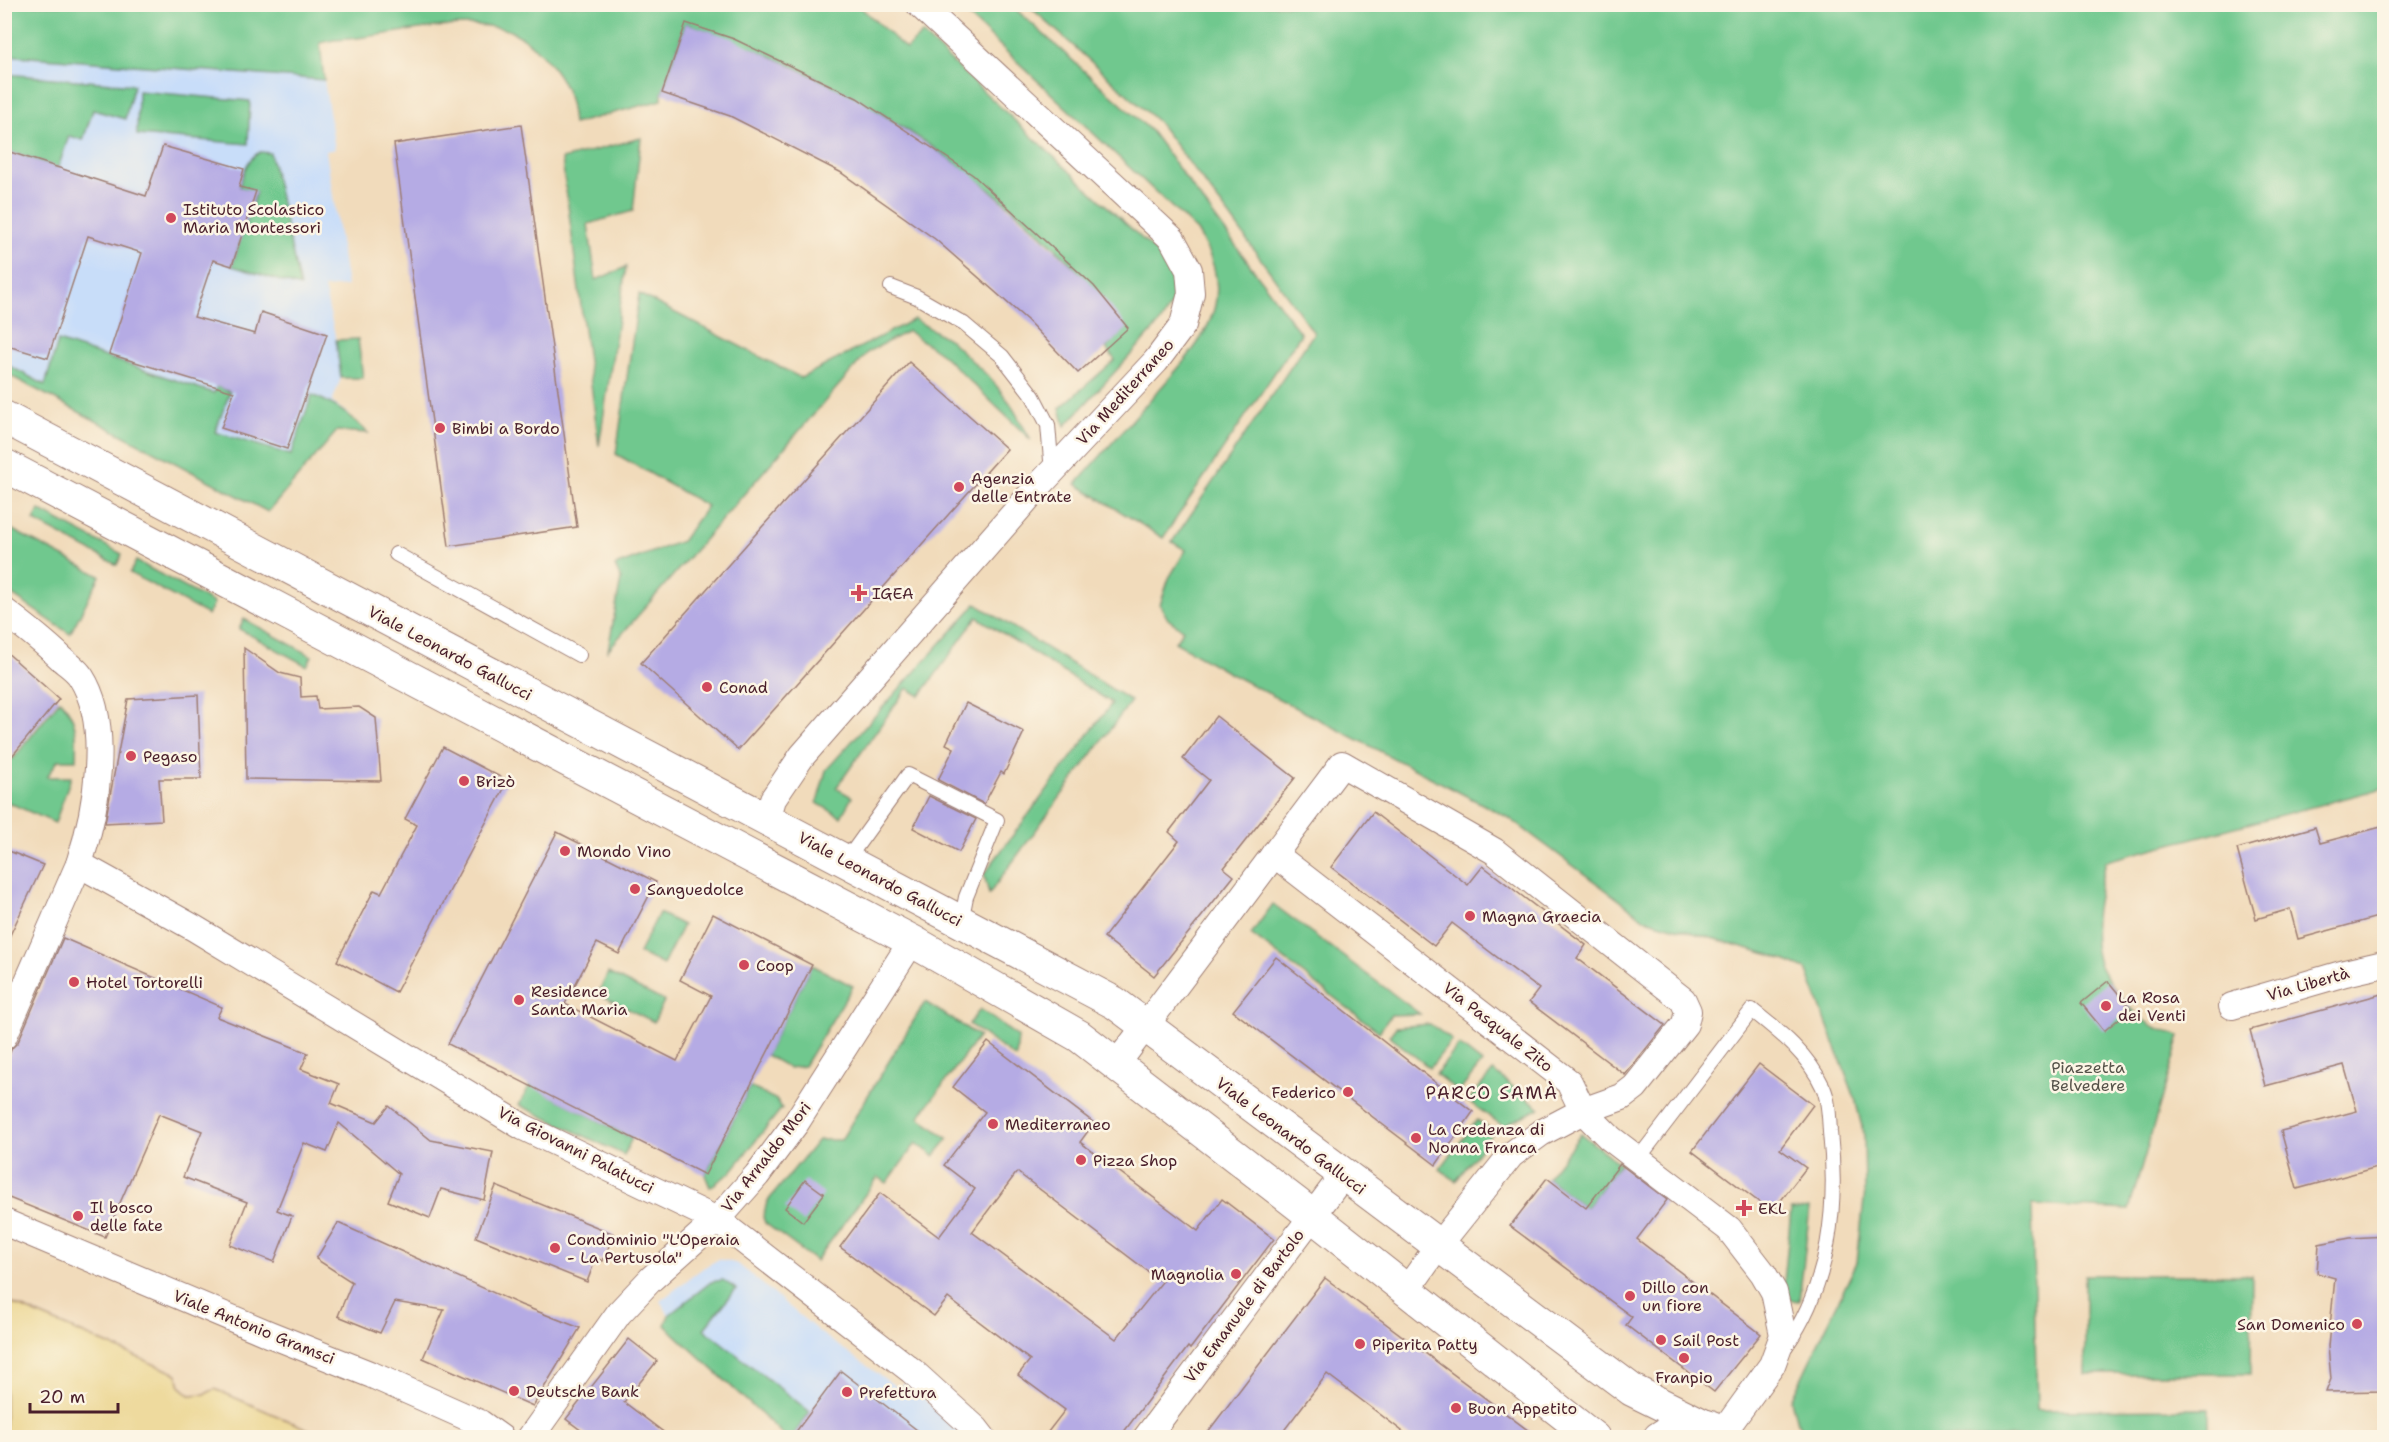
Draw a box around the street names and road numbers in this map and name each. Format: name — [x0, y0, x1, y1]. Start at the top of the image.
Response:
street label: Via Mediterraneo — [1072, 334, 1178, 450]
street label: Viale Leonardo Gallucci — [364, 601, 536, 705]
street label: Viale Leonardo Gallucci — [794, 827, 966, 931]
street label: Via Libertà — [2264, 962, 2352, 1006]
street label: Via Pasquale Zito — [1439, 977, 1557, 1077]
street label: Viale Leonardo Gallucci — [1212, 1073, 1370, 1199]
street label: Via Arnaldo Mori — [716, 1098, 816, 1216]
street label: Via Giovanni Palatucci — [494, 1101, 658, 1199]
street label: Via Emanuele di Bartolo — [1179, 1225, 1309, 1387]
street label: Viale Antonio Gramsci — [170, 1285, 338, 1369]

